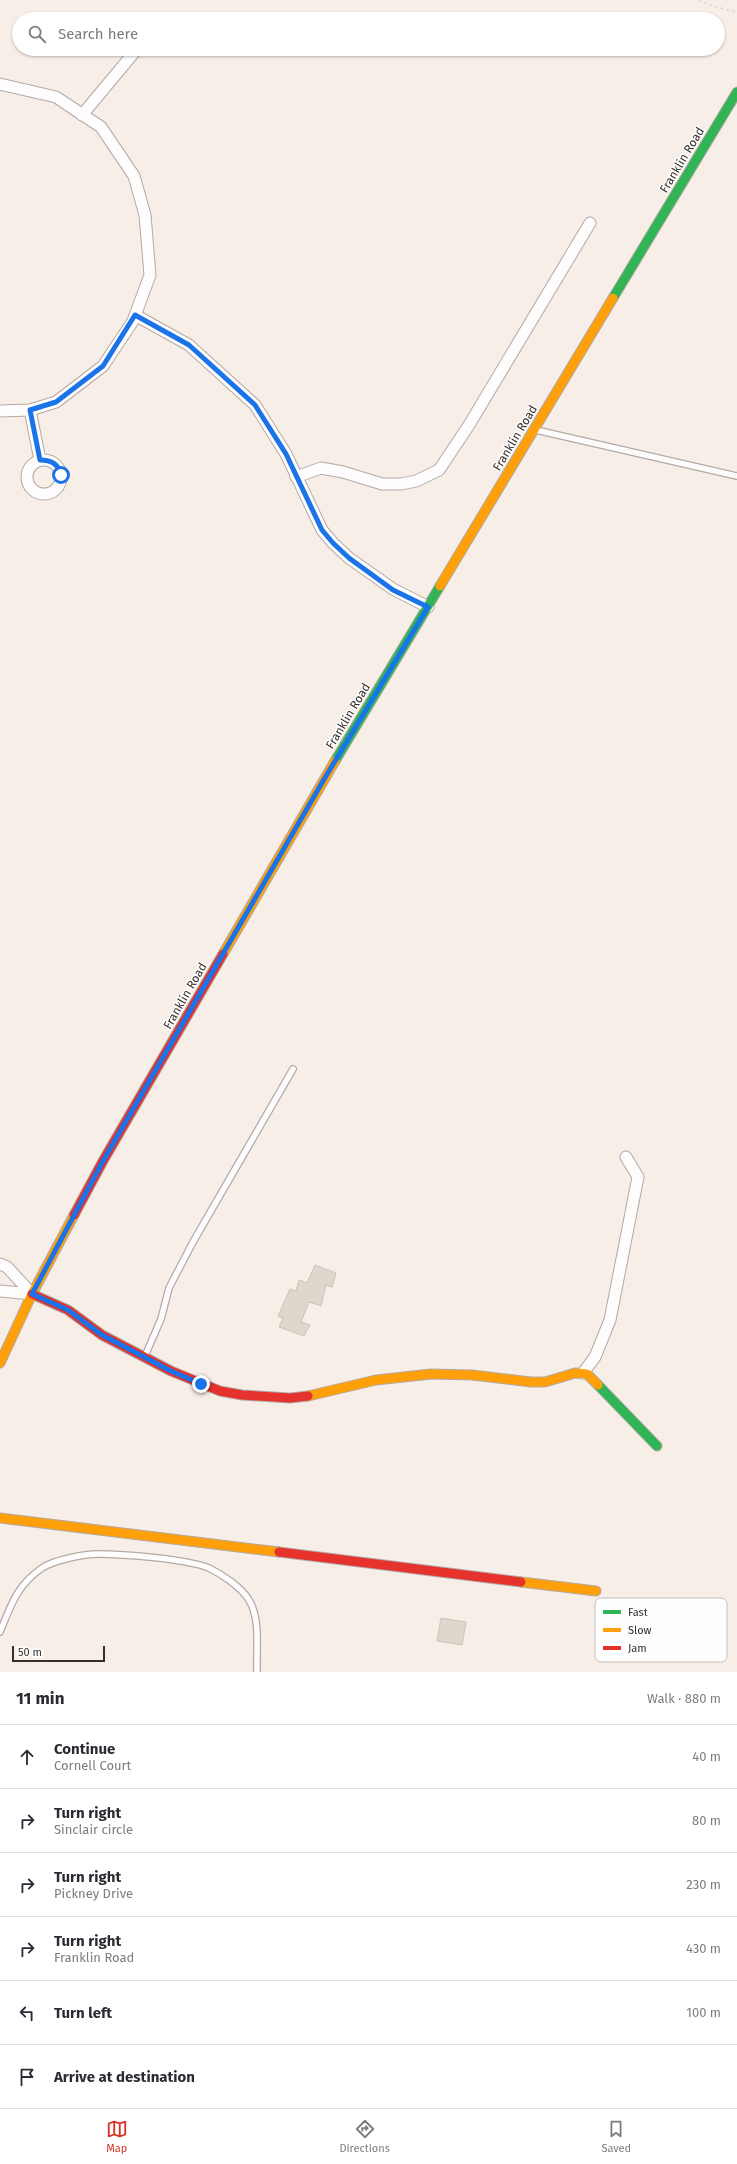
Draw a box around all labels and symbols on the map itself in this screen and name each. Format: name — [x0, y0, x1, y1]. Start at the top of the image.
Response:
street label: Franklin Road — [657, 125, 707, 195]
street label: Franklin Road — [490, 403, 540, 473]
route start — [52, 466, 70, 484]
street label: Franklin Road — [323, 681, 373, 751]
street label: Franklin Road — [160, 960, 210, 1032]
route end — [192, 1375, 210, 1393]
legend — [595, 1598, 727, 1662]
text: Fast — [628, 1606, 648, 1619]
text: Slow — [628, 1624, 652, 1637]
text: Jam — [628, 1642, 647, 1655]
scale bar — [12, 1644, 105, 1663]

